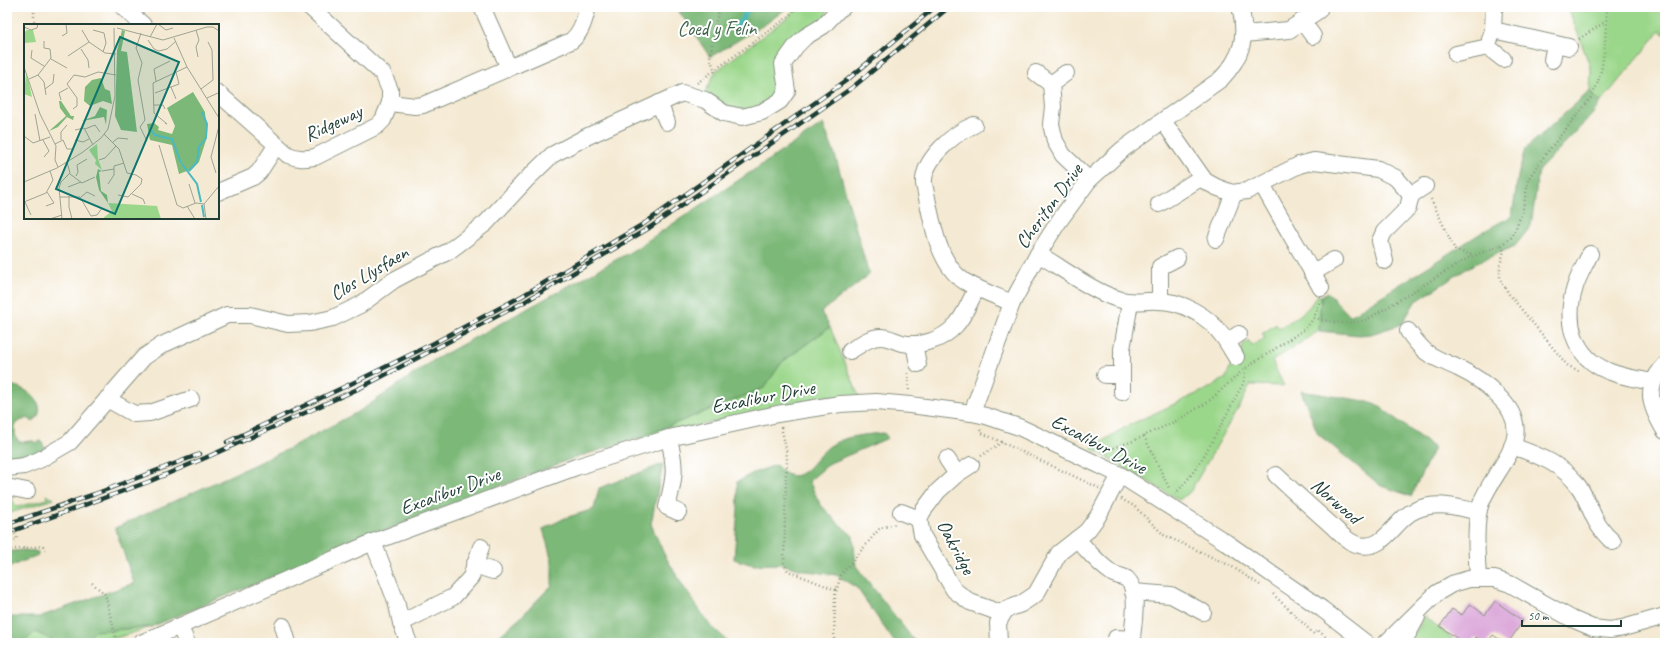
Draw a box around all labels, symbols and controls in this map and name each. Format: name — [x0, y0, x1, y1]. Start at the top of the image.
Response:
park label: Coed y Felin — [677, 16, 758, 41]
inset map — [24, 24, 219, 219]
street label: Ridgeway — [300, 98, 368, 147]
street label: Cheriton Drive — [1010, 157, 1089, 254]
street label: Clos Llysfaen — [325, 239, 414, 306]
street label: Excalibur Drive — [709, 374, 818, 419]
street label: Excalibur Drive — [1047, 408, 1152, 480]
street label: Excalibur Drive — [397, 461, 505, 521]
street label: Norwood — [1306, 472, 1369, 532]
street label: Oakridge — [931, 515, 981, 580]
scale bar — [1522, 602, 1621, 628]
text: 50 m — [1528, 608, 1550, 624]

